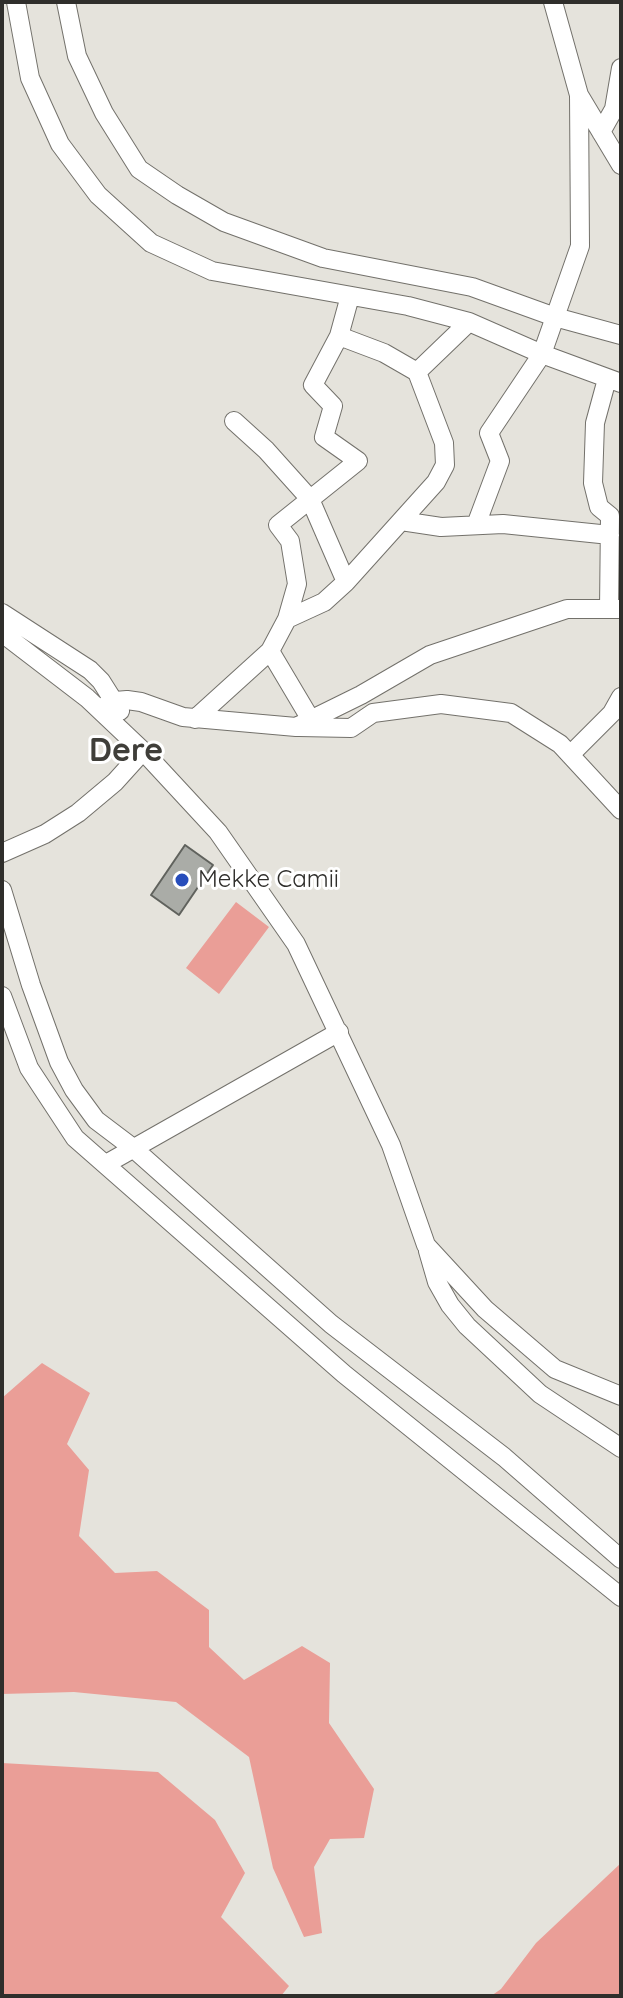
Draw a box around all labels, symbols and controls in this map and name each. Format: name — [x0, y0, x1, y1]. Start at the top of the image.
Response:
district label: Dere — [89, 732, 163, 770]
place label: Mekke Camii — [198, 866, 339, 894]
marker: Mekke Camii — [173, 871, 191, 889]

